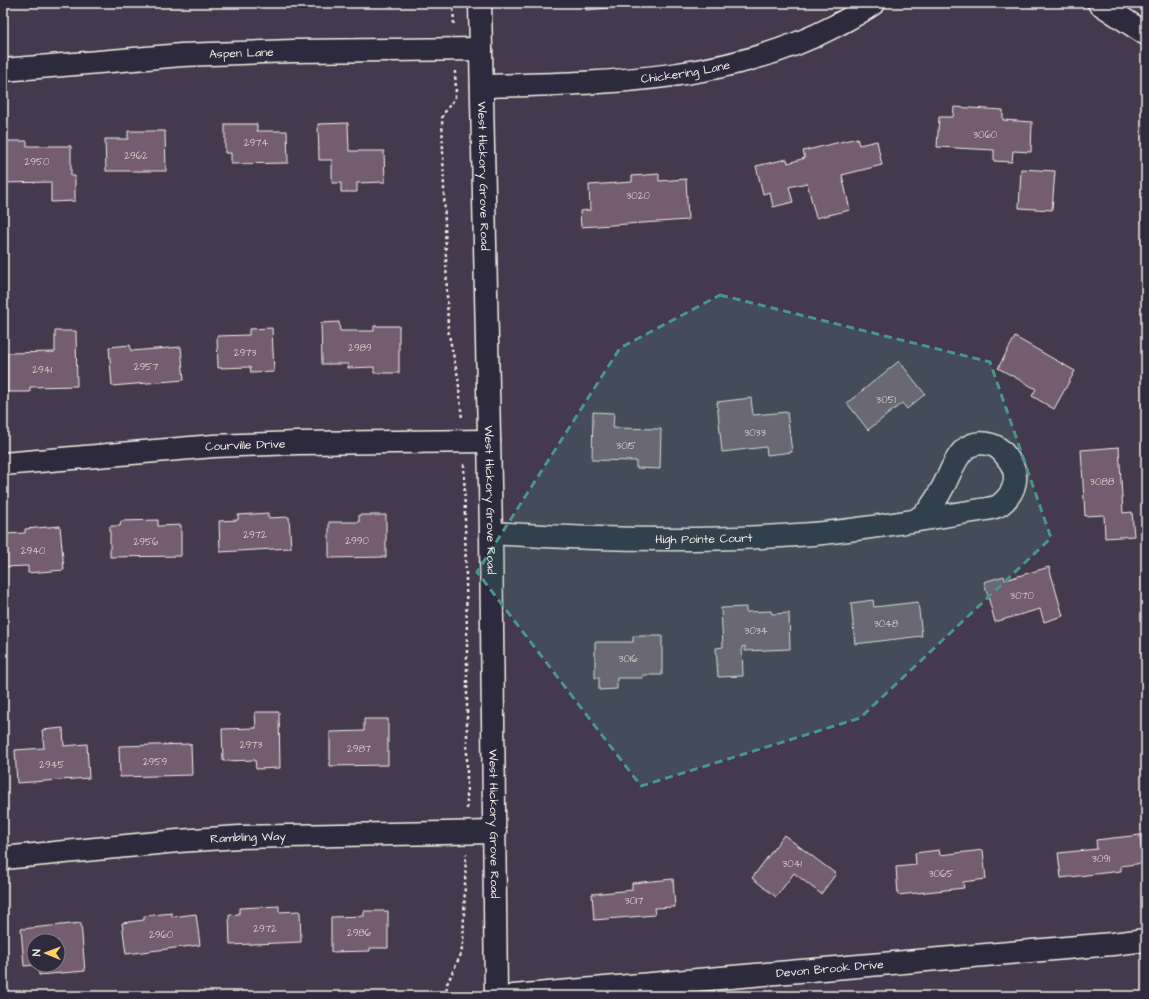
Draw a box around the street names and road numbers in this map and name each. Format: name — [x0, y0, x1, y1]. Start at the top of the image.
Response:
street label: Aspen Lane — [209, 44, 274, 63]
street label: Chickering Lane — [640, 57, 732, 88]
street label: West Hickory Grove Road — [473, 101, 493, 251]
street label: West Hickory Grove Road — [480, 425, 499, 575]
street label: Courville Drive — [205, 435, 286, 456]
street label: High Pointe Court — [655, 529, 753, 549]
street label: West Hickory Grove Road — [484, 749, 503, 899]
street label: Rambling Way — [210, 828, 286, 848]
street label: Devon Brook Drive — [775, 956, 885, 982]

